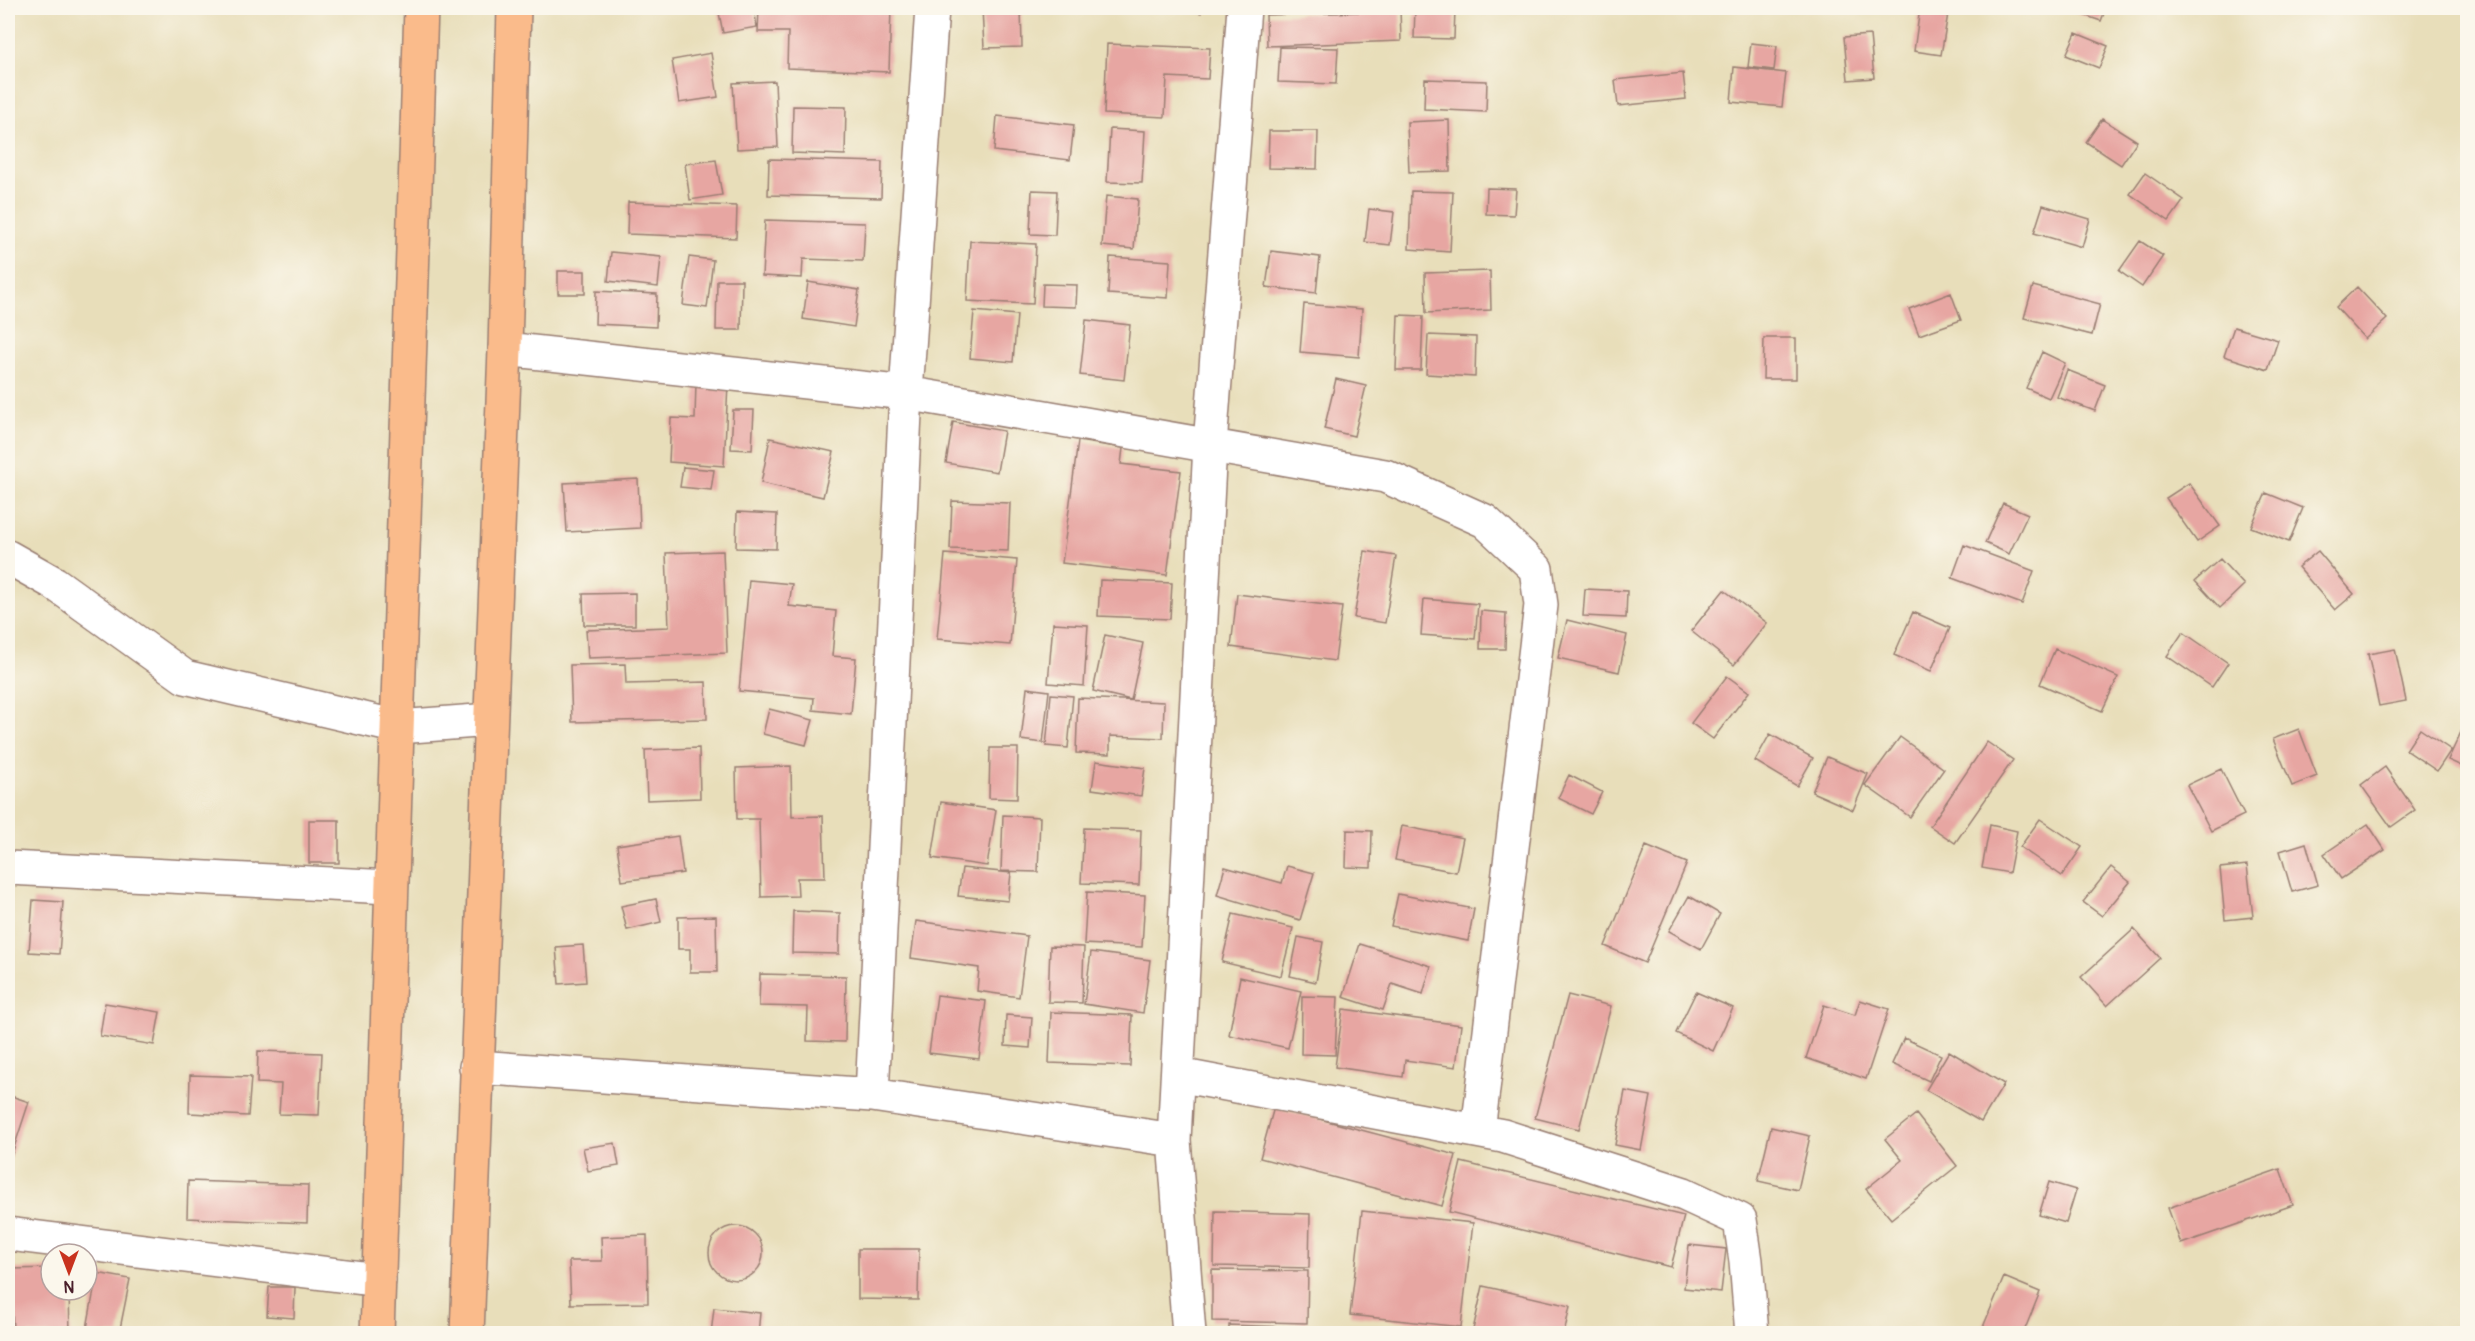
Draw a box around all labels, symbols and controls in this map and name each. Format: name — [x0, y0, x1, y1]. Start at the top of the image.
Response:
north arrow — [39, 1242, 99, 1302]
text: N — [63, 1276, 74, 1296]

